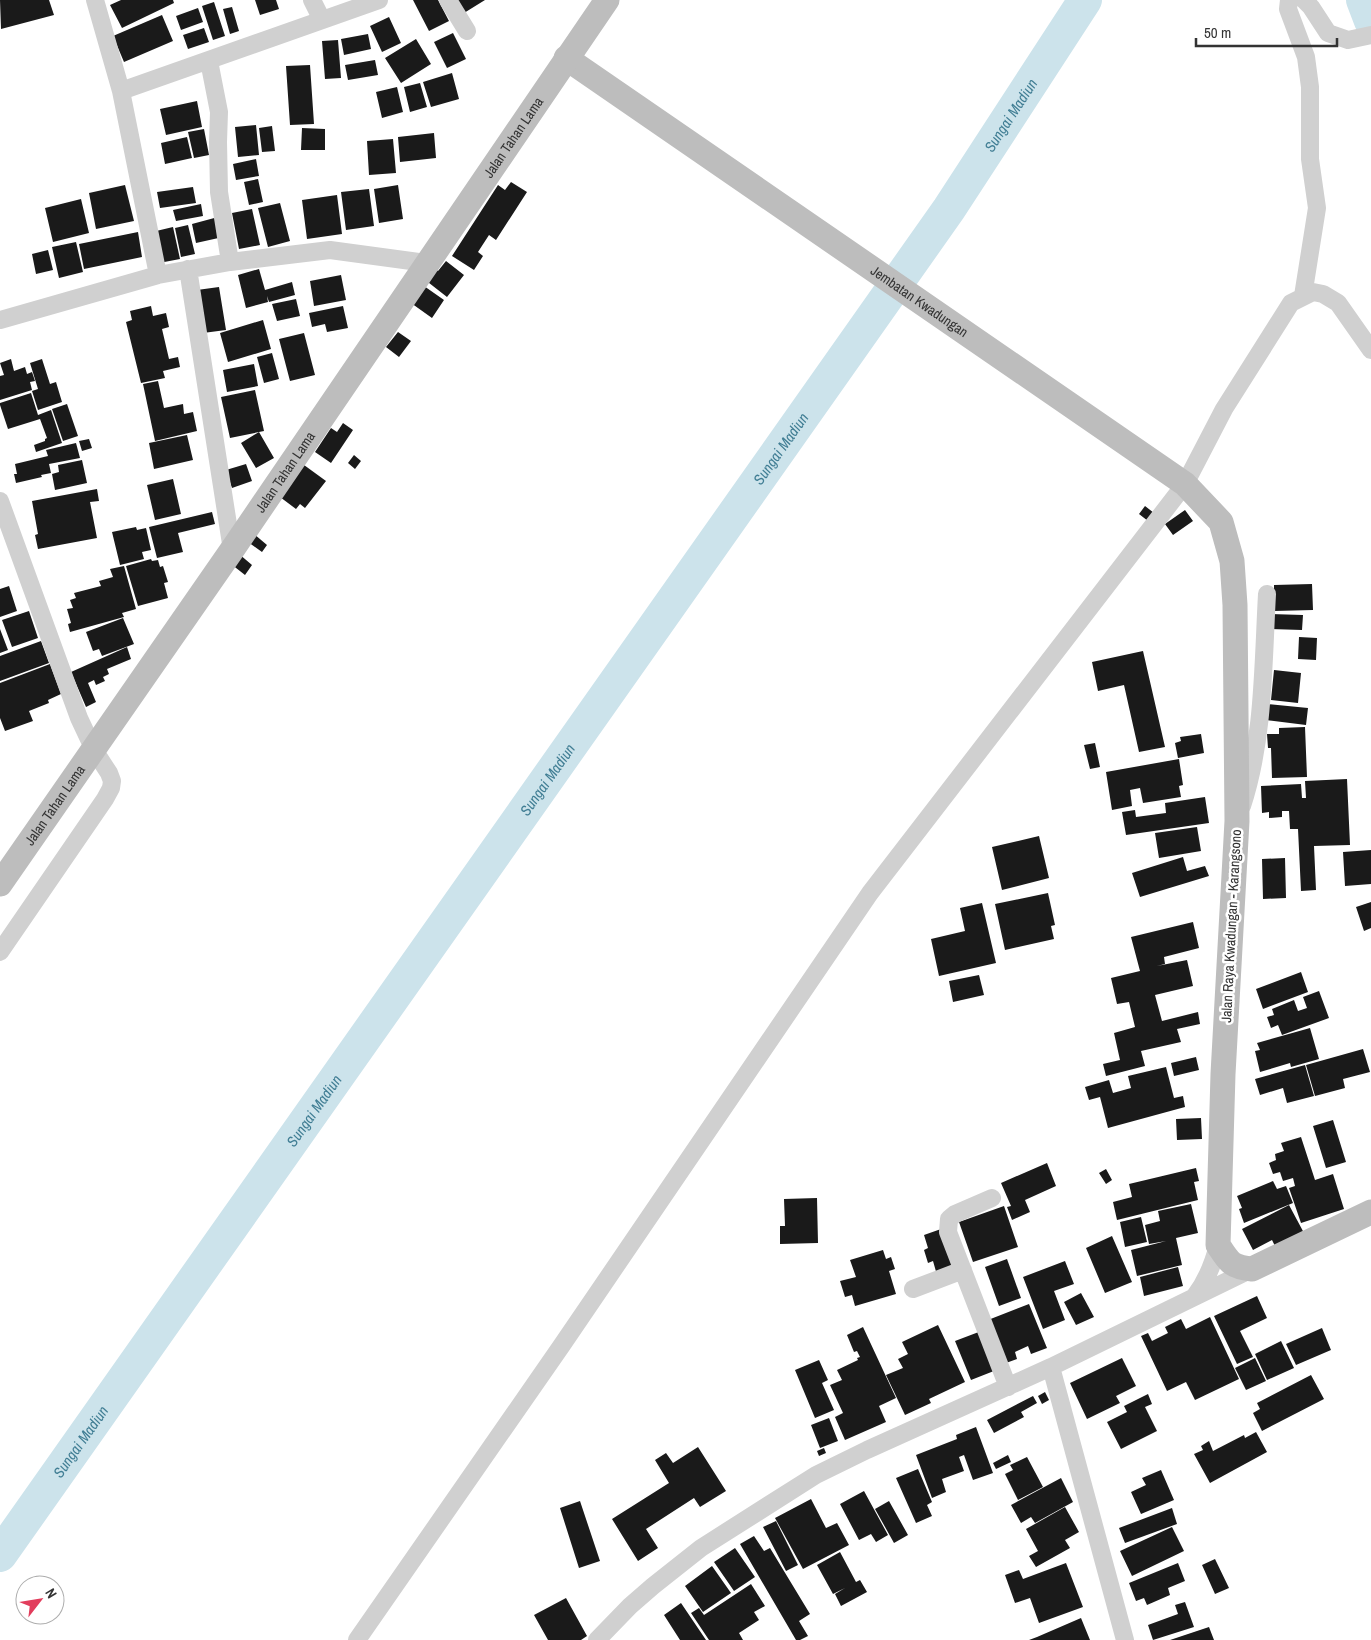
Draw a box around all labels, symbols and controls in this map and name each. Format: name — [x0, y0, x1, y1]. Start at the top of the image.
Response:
scale bar — [1196, 15, 1337, 47]
text: 50 m — [1204, 22, 1231, 43]
water label: Sungai Madiun — [979, 74, 1042, 156]
street label: Jalan Tahan Lama — [479, 93, 548, 181]
street label: Jembatan Kwadungan — [867, 261, 972, 341]
water label: Sungai Madiun — [748, 408, 813, 489]
street label: Jalan Tahan Lama — [251, 428, 319, 516]
water label: Sungai Madiun — [514, 739, 580, 820]
street label: Jalan Tahan Lama — [21, 761, 89, 849]
street label: Jalan Raya Kwadungan - Karangsono — [1217, 829, 1245, 1023]
water label: Sungai Madiun — [281, 1070, 346, 1151]
water label: Sungai Madiun — [47, 1401, 113, 1482]
north arrow — [15, 1575, 65, 1625]
text: N — [41, 1585, 61, 1601]

